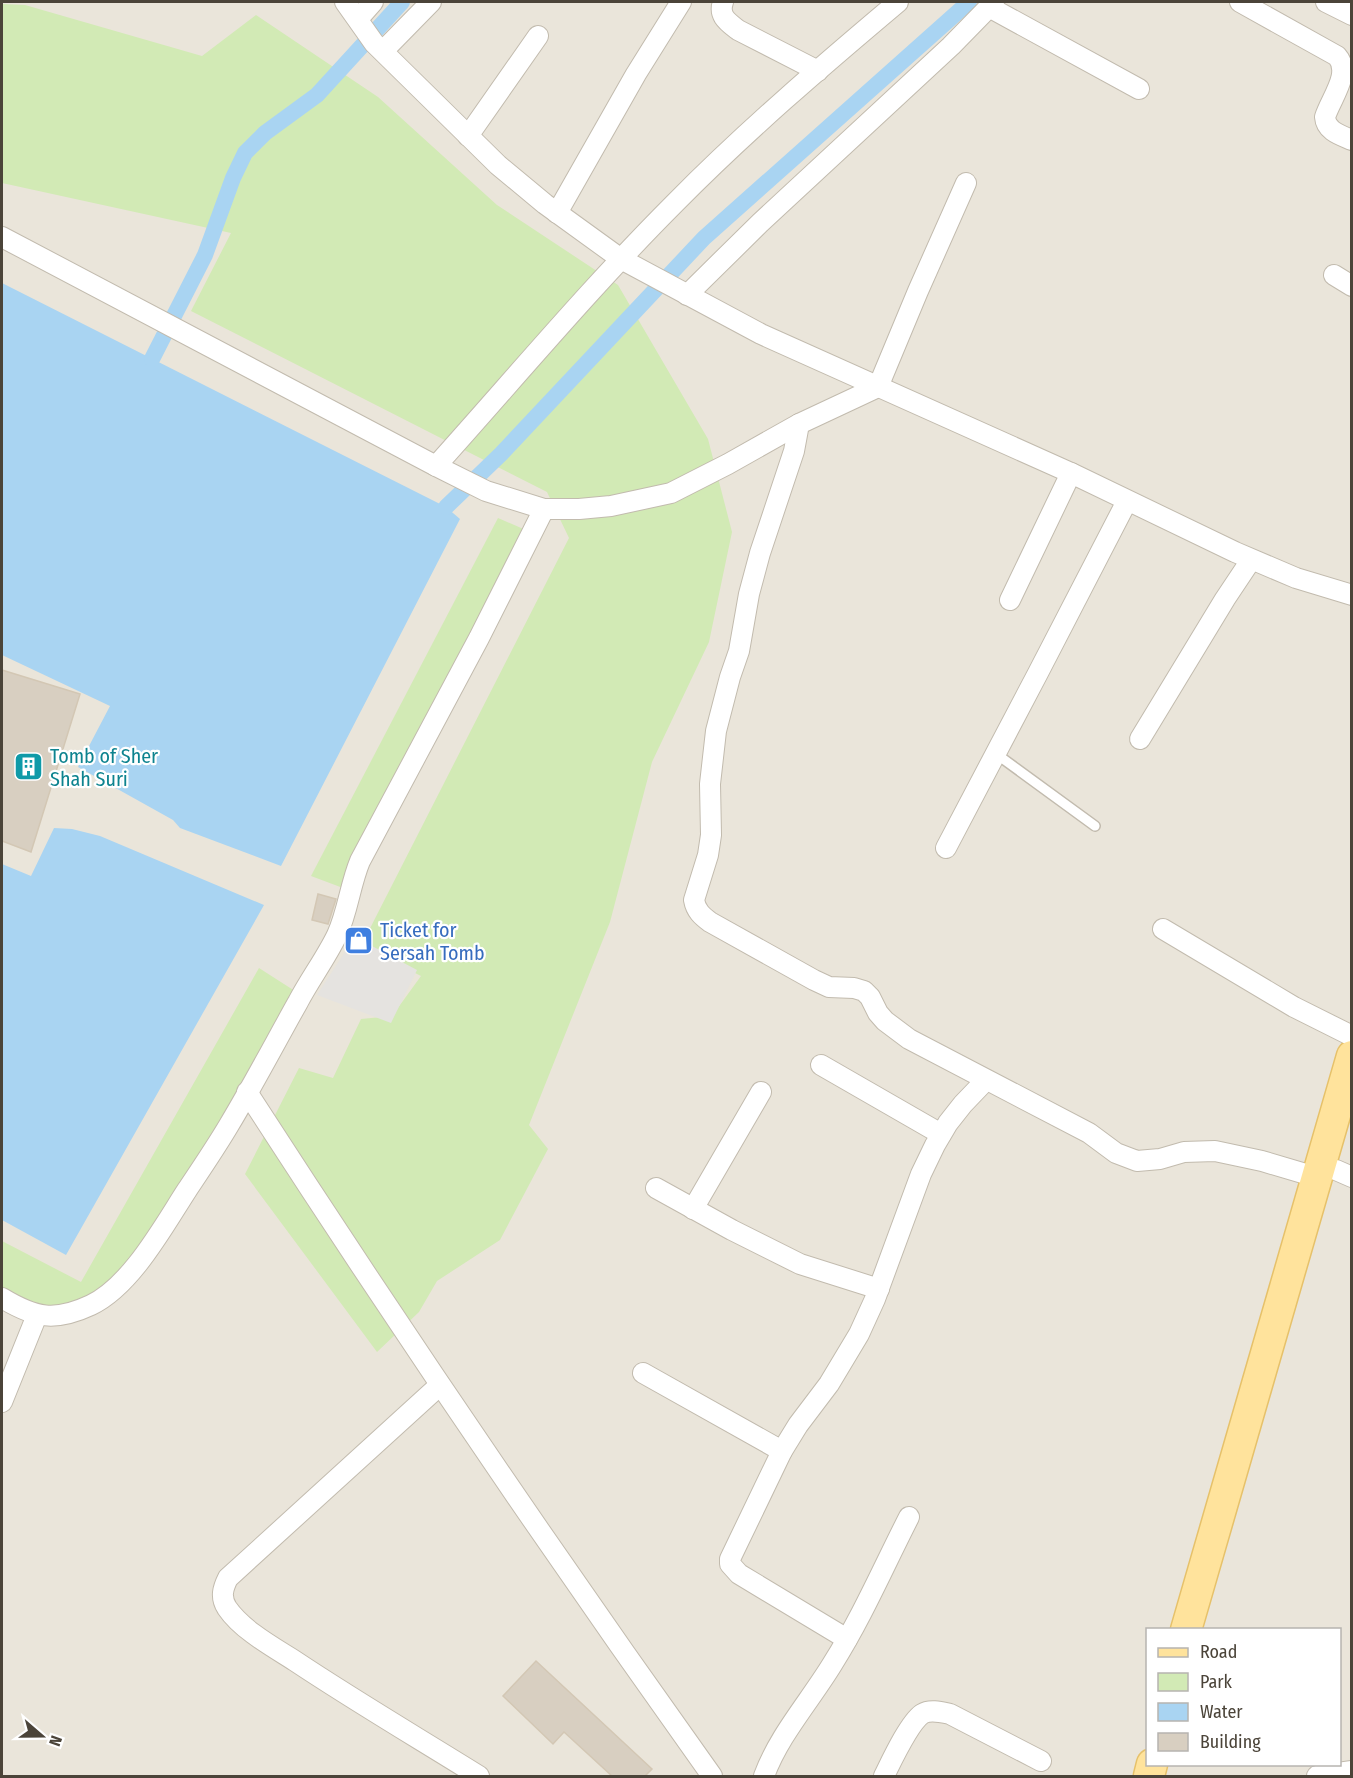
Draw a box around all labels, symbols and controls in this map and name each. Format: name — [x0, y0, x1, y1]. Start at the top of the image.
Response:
place label: Tomb of Sher Shah Suri — [50, 744, 158, 791]
building icon: Tomb of Sher Shah Suri — [13, 751, 45, 783]
place label: Ticket for Sersah Tomb — [380, 918, 485, 965]
shop icon: Ticket for Sersah Tomb — [343, 925, 375, 957]
legend — [1146, 1628, 1341, 1766]
text: Road — [1200, 1641, 1237, 1663]
text: Park — [1200, 1671, 1233, 1693]
text: Water — [1200, 1701, 1243, 1723]
north arrow — [12, 1706, 72, 1766]
text: Building — [1200, 1731, 1261, 1753]
text: N — [45, 1733, 66, 1749]

